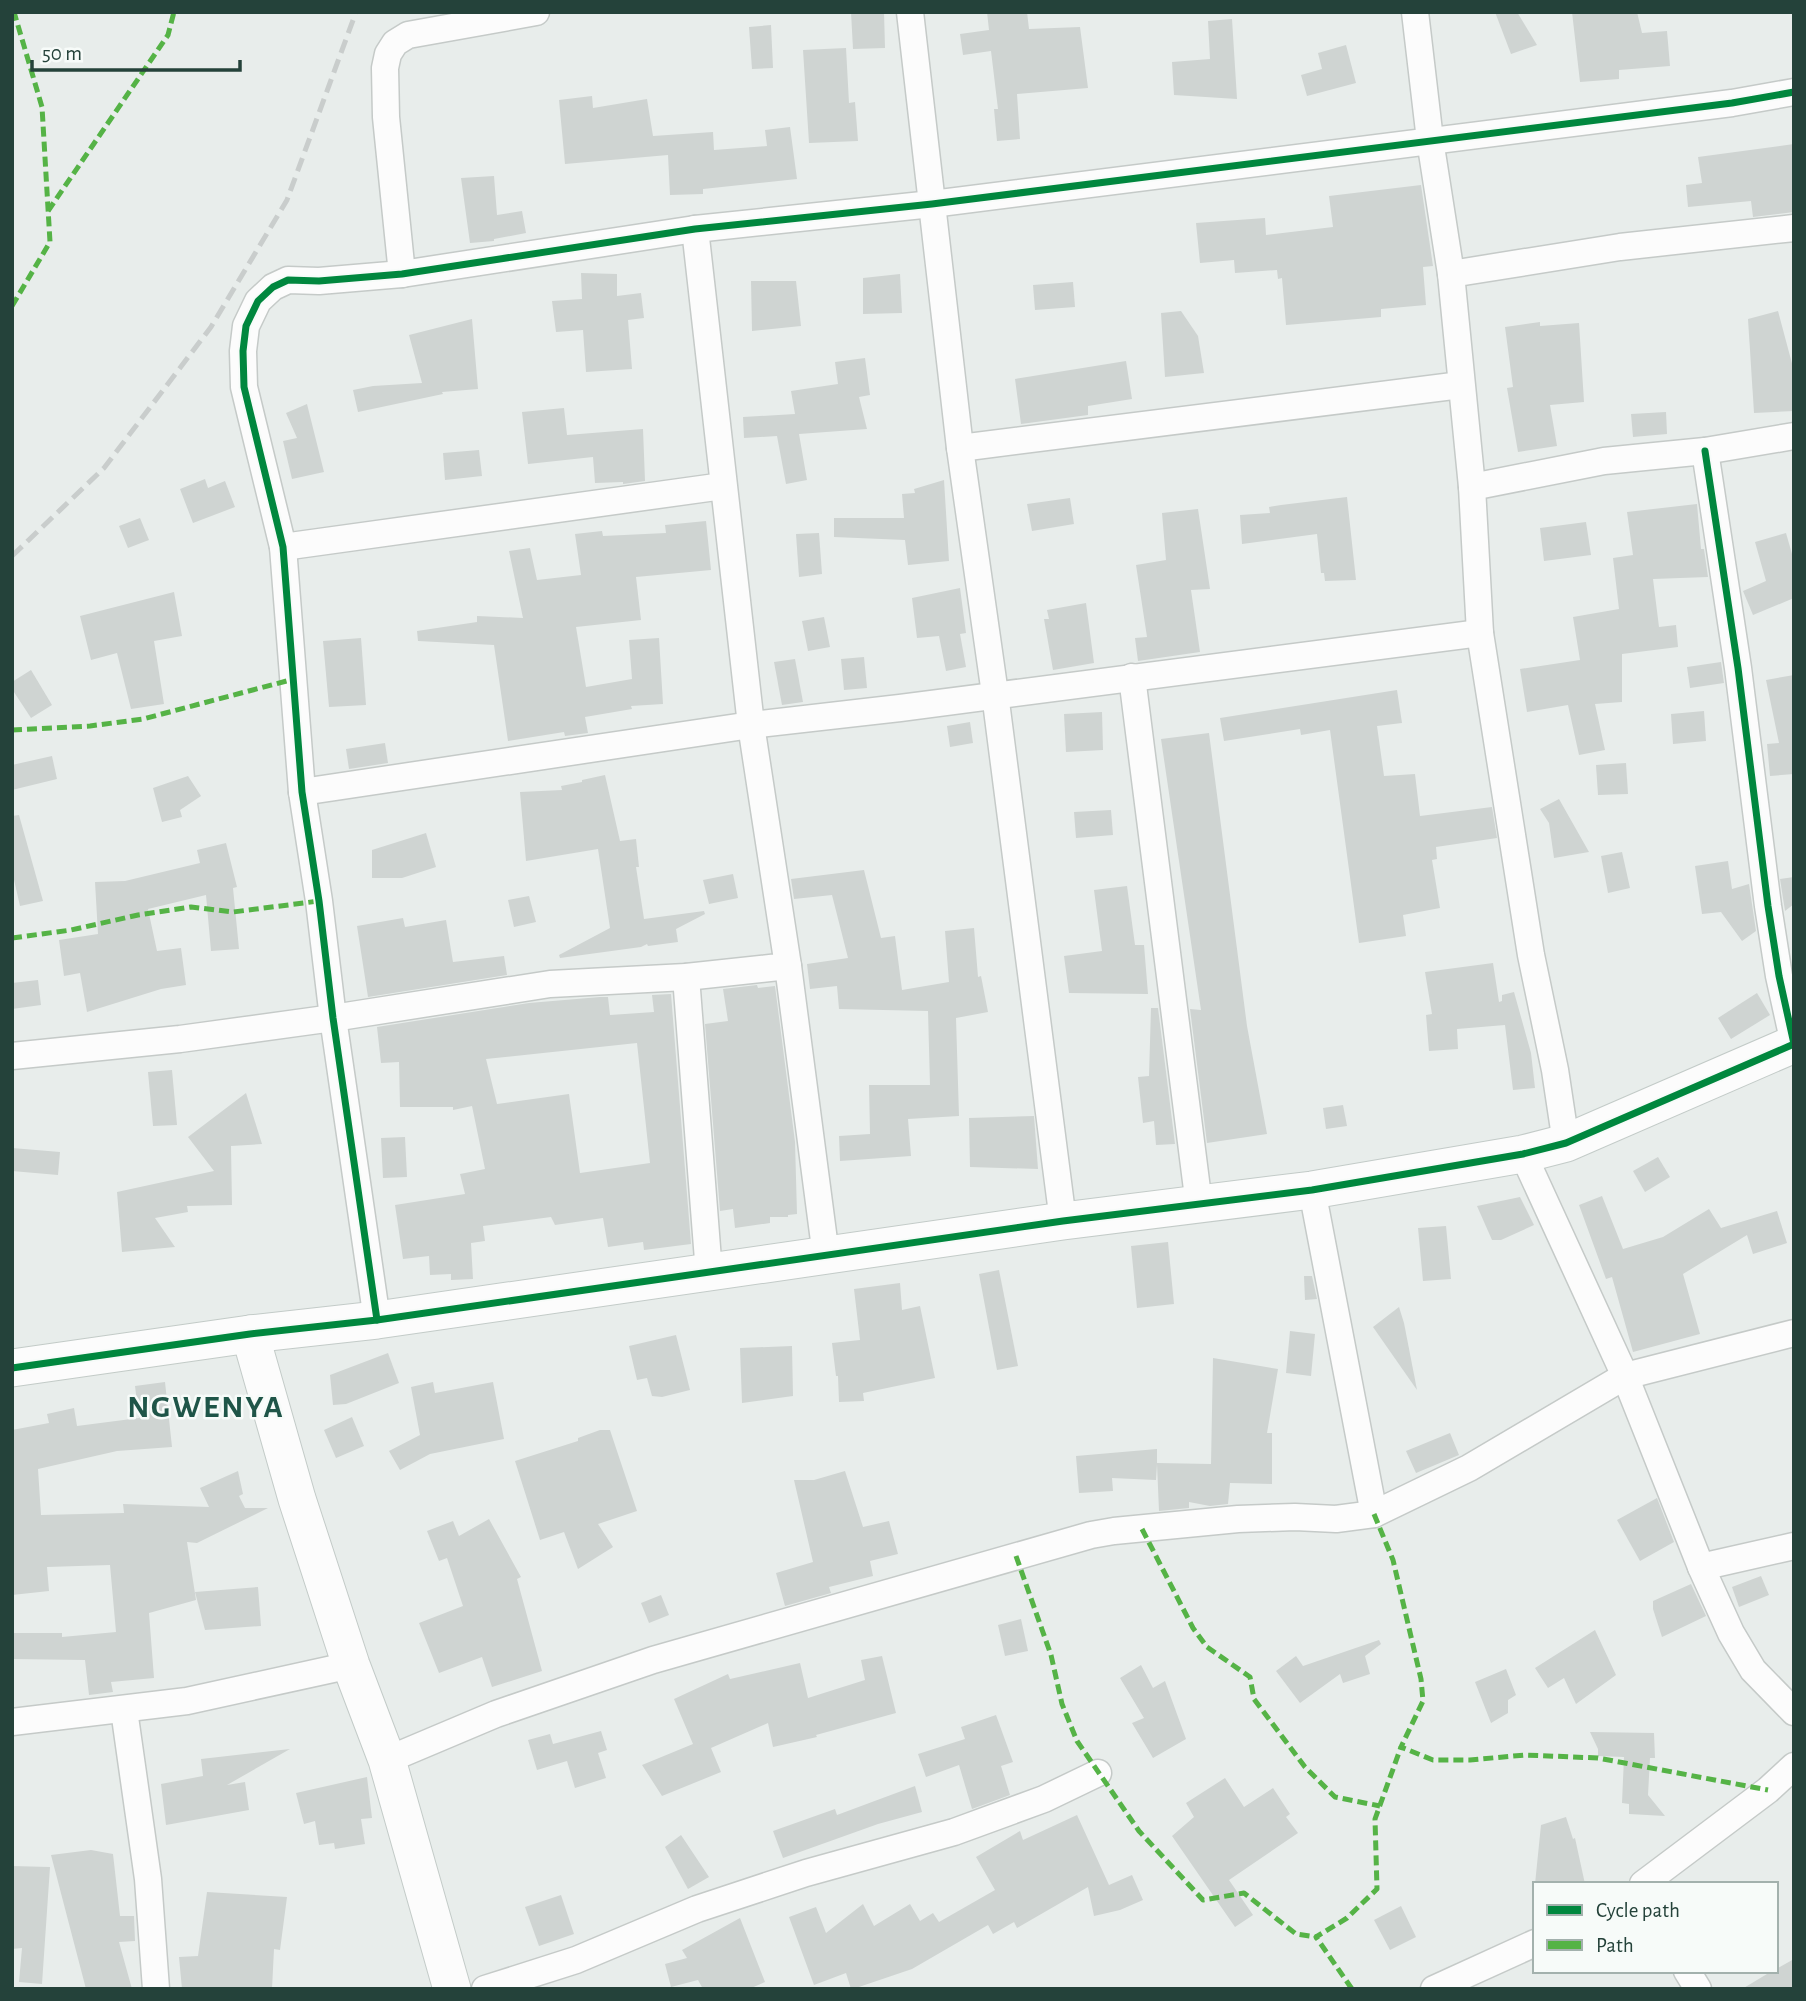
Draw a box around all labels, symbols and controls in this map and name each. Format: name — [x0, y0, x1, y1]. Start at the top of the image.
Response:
scale bar — [32, 28, 240, 72]
text: 50 m — [42, 43, 82, 64]
district label: NGWENYA — [127, 1391, 285, 1423]
legend — [1533, 1882, 1778, 1973]
text: Cycle path — [1596, 1900, 1680, 1921]
text: Path — [1596, 1935, 1634, 1956]

